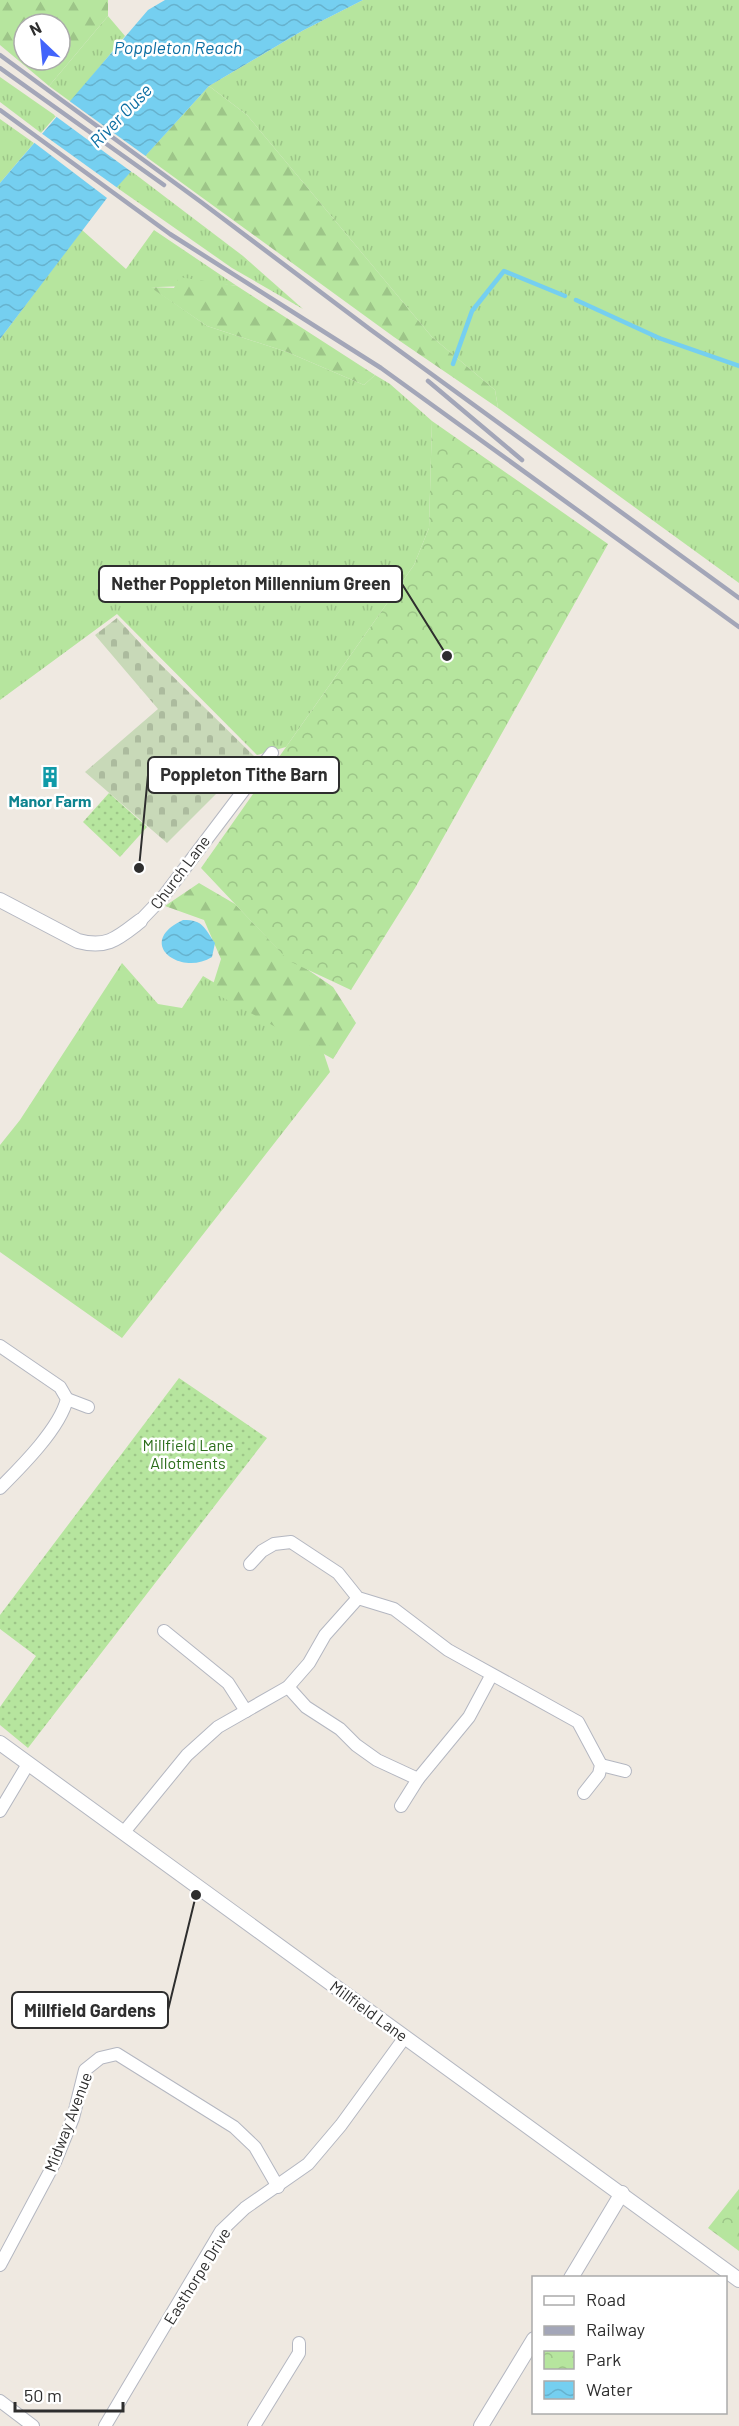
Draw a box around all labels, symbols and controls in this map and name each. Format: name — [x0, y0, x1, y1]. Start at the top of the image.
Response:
north arrow — [12, 12, 72, 72]
text: N — [26, 17, 44, 39]
water label: Poppleton Reach — [114, 36, 242, 58]
water label: River Ouse — [85, 79, 156, 152]
callout: Nether Poppleton Millennium Green — [99, 566, 402, 602]
text: Nether Poppleton Millennium Green — [111, 572, 391, 594]
callout: Poppleton Tithe Barn — [148, 757, 339, 793]
text: Poppleton Tithe Barn — [160, 763, 328, 785]
building icon: Manor Farm — [38, 765, 62, 789]
place label: Manor Farm — [9, 791, 91, 810]
street label: Church Lane — [146, 831, 213, 912]
park label: Millfield Lane Allotments — [142, 1435, 234, 1472]
street label: Millfield Lane — [327, 1976, 412, 2045]
callout: Millfield Gardens — [12, 1992, 168, 2028]
text: Millfield Gardens — [24, 1999, 156, 2021]
street label: Midway Avenue — [40, 2069, 95, 2174]
street label: Easthorpe Drive — [159, 2224, 234, 2328]
legend — [532, 2276, 727, 2414]
text: Road — [586, 2288, 626, 2310]
text: Railway — [586, 2318, 645, 2340]
text: Park — [586, 2348, 621, 2370]
scale bar — [15, 2375, 123, 2413]
text: Water — [586, 2378, 633, 2400]
text: 50 m — [24, 2384, 62, 2406]

